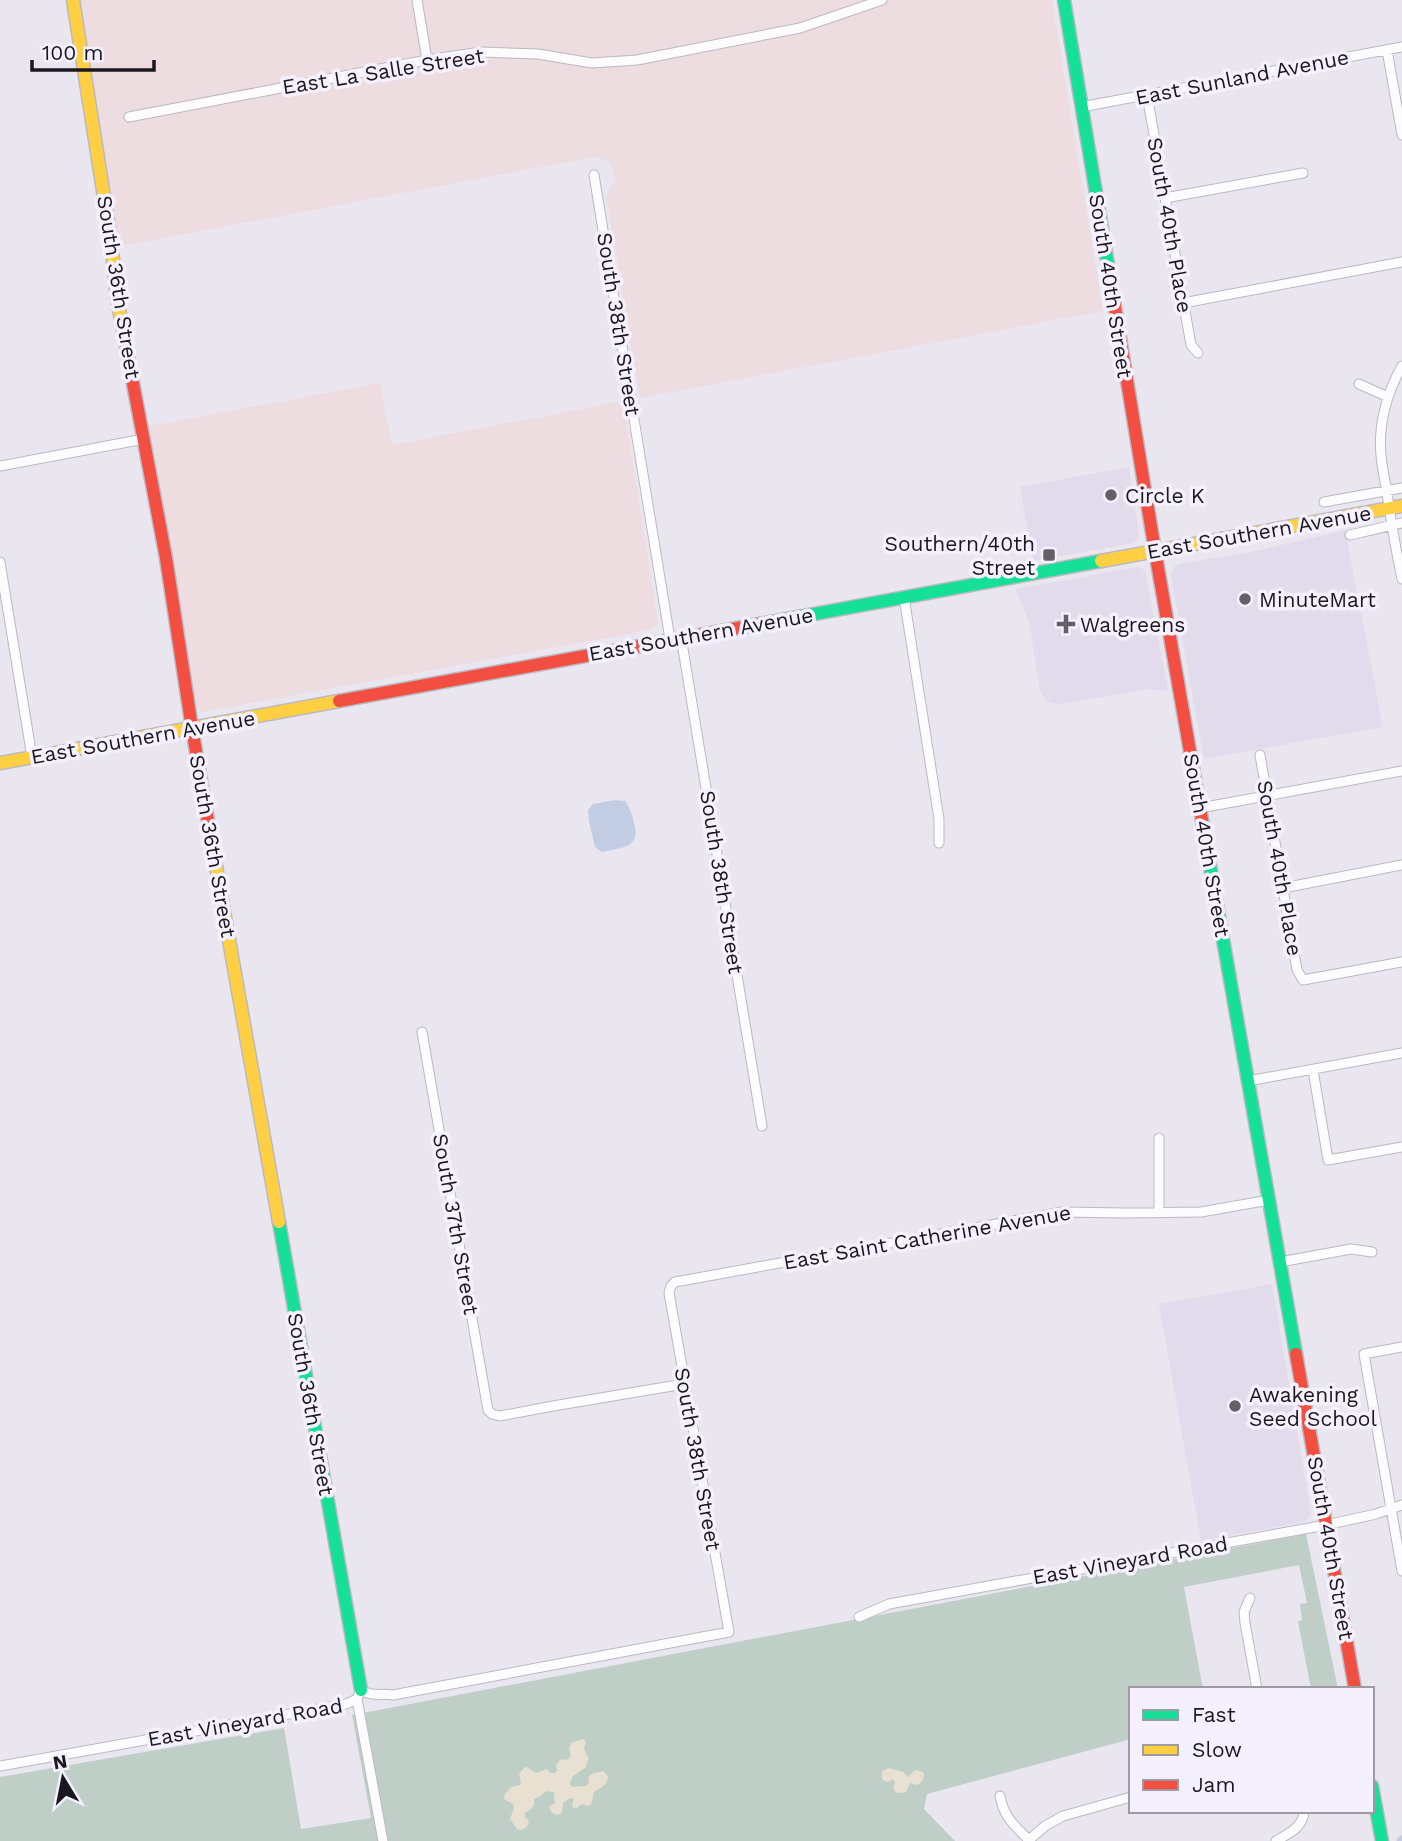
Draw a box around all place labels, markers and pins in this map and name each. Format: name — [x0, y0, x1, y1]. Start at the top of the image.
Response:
place label: Circle K — [1125, 483, 1205, 508]
marker: Circle K — [1103, 487, 1119, 503]
place label: Southern/40th Street — [884, 531, 1035, 580]
marker: Southern/40th Street — [1041, 547, 1057, 563]
place label: MinuteMart — [1259, 587, 1376, 612]
marker: MinuteMart — [1237, 591, 1253, 607]
place label: Walgreens — [1080, 612, 1185, 637]
marker: Walgreens — [1058, 616, 1074, 632]
place label: Awakening Seed School — [1249, 1382, 1377, 1431]
marker: Awakening Seed School — [1227, 1398, 1243, 1414]

